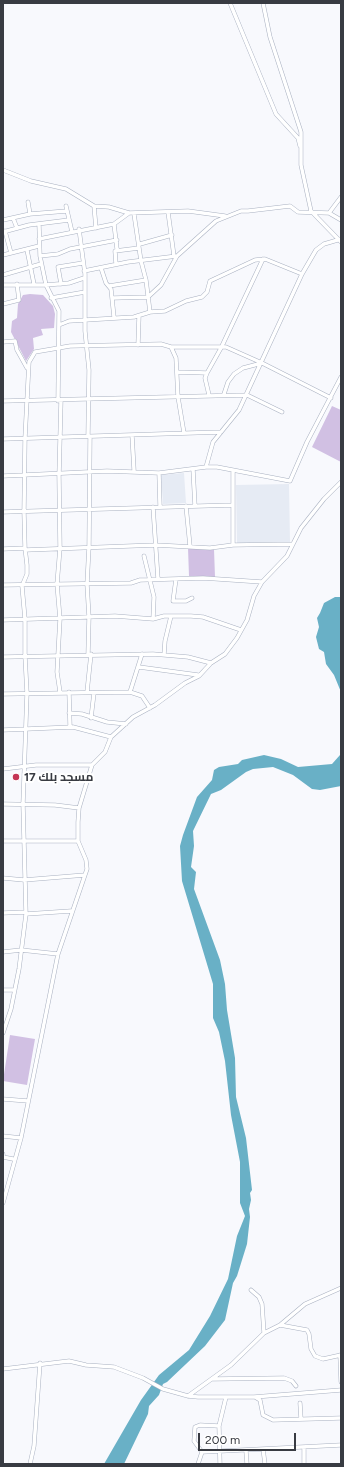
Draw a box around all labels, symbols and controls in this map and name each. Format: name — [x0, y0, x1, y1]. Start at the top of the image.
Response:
place label: مسجد بلك 17 — [24, 770, 93, 784]
marker: مسجد بلك 17 — [11, 772, 21, 782]
scale bar — [200, 1425, 298, 1451]
text: 200 m — [205, 1433, 240, 1447]

